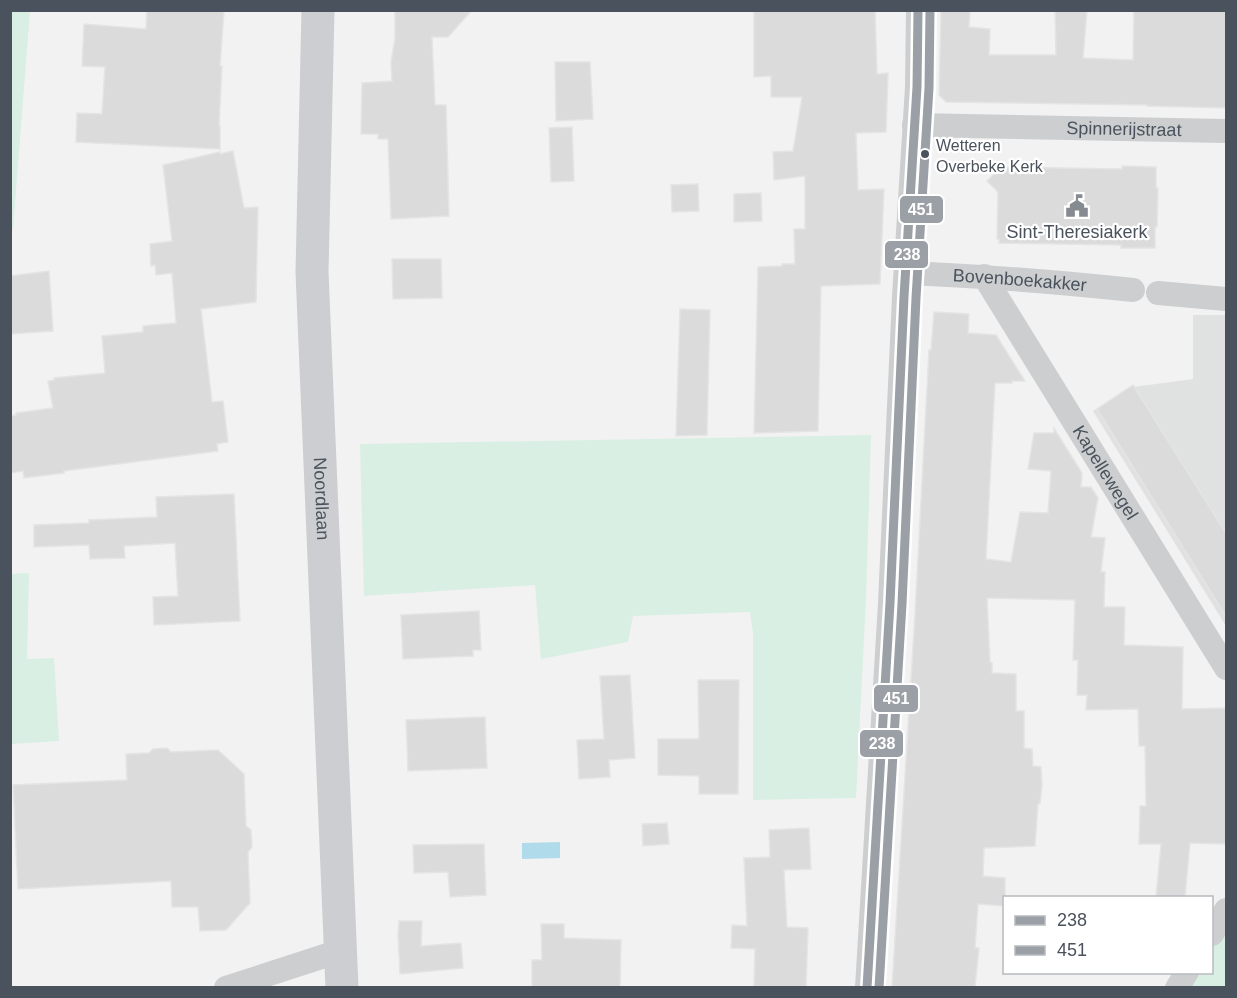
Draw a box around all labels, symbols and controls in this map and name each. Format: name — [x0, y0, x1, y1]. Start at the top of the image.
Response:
street label: Spinnerijstraat — [1066, 118, 1182, 140]
place label: Wetteren Overbeke Kerk — [936, 137, 1044, 175]
marker: Wetteren Overbeke Kerk — [919, 148, 931, 160]
public building icon: Sint-Theresiakerk — [1064, 193, 1090, 219]
line badge: 451 — [899, 195, 944, 224]
text: 451 — [908, 201, 934, 218]
place label: Sint-Theresiakerk — [1006, 222, 1149, 242]
line badge: 238 — [884, 240, 929, 269]
text: 238 — [894, 246, 920, 263]
street label: Bovenboekakker — [952, 265, 1088, 295]
street label: Kapellewegel — [1069, 422, 1142, 523]
street label: Noordlaan — [310, 457, 333, 541]
line badge: 451 — [873, 684, 919, 713]
text: 451 — [883, 690, 909, 707]
line badge: 238 — [859, 729, 904, 758]
text: 238 — [869, 735, 895, 752]
legend — [1003, 896, 1213, 974]
text: 238 — [1057, 910, 1087, 930]
text: 451 — [1057, 940, 1087, 960]

